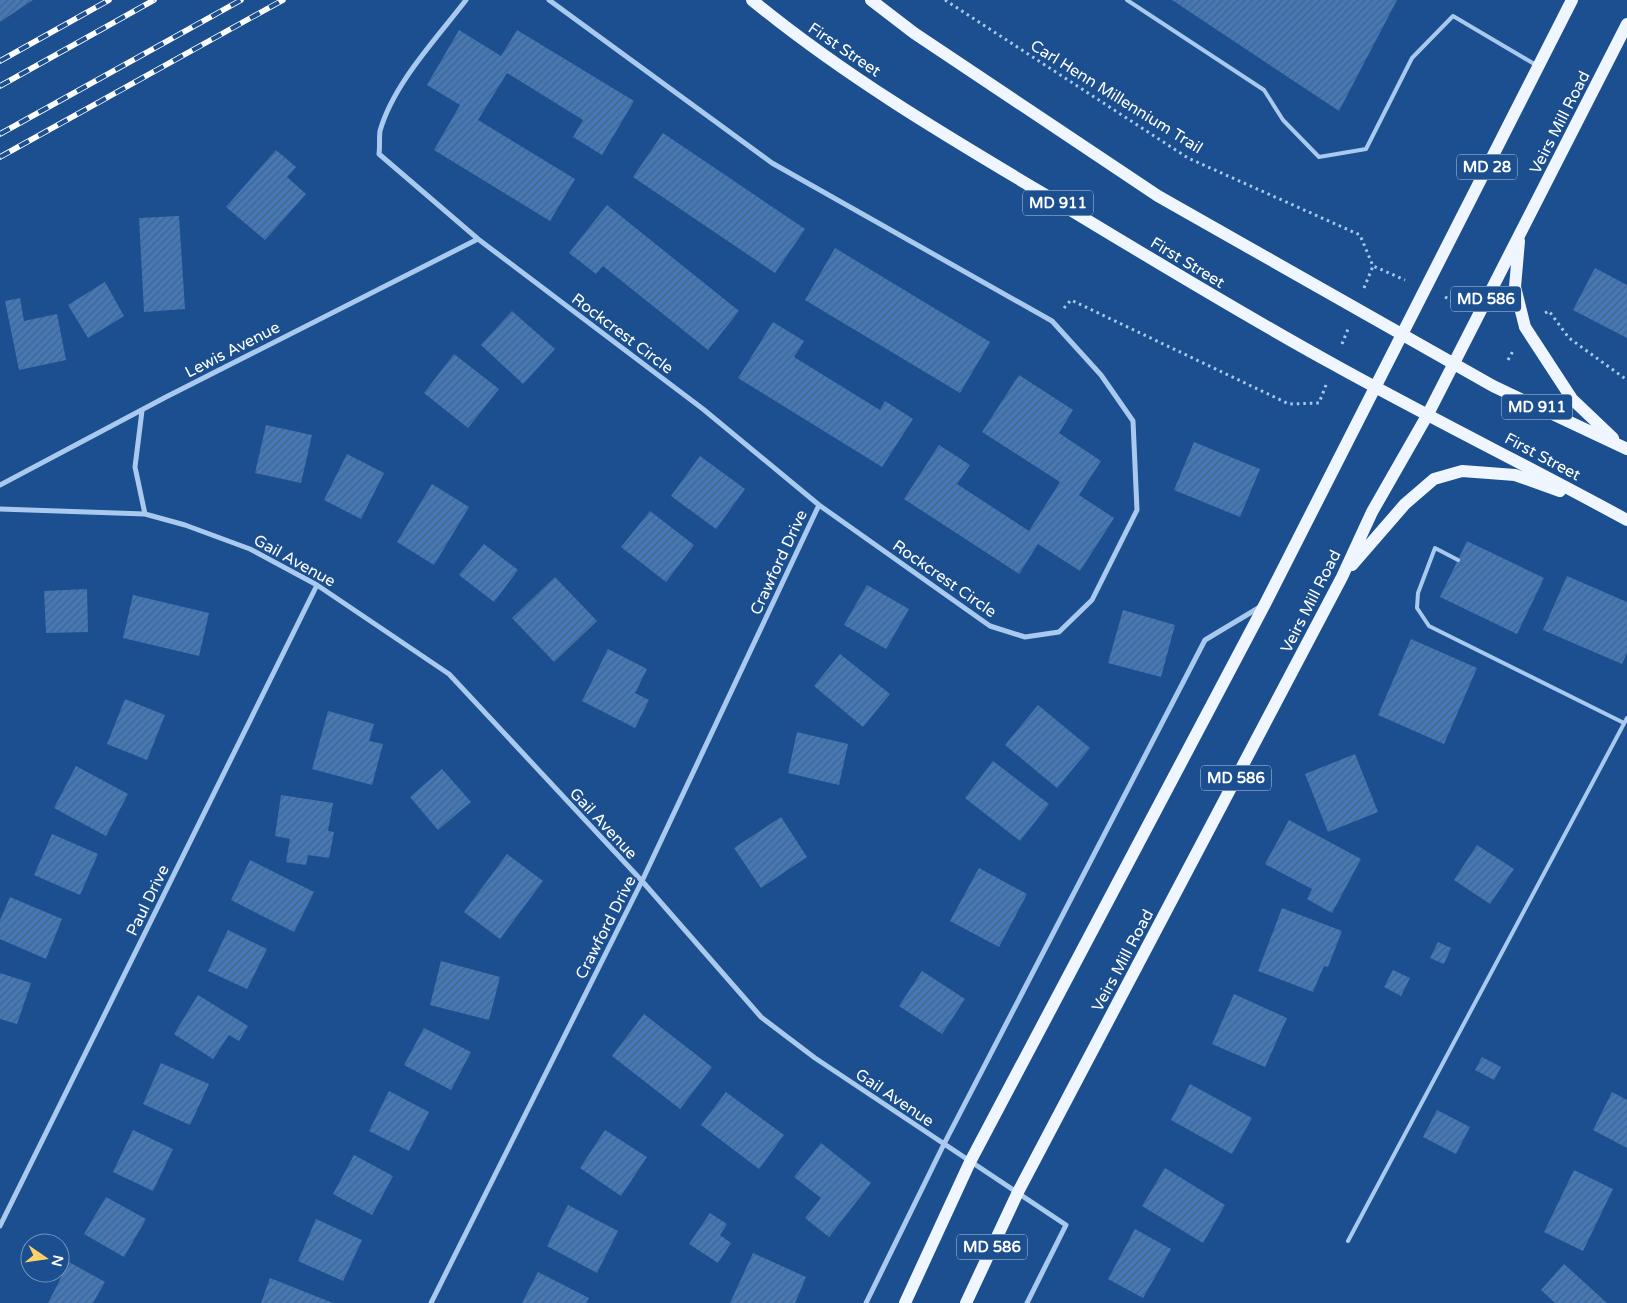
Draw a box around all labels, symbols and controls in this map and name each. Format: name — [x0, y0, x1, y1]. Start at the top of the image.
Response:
street label: First Street — [804, 18, 885, 81]
street label: Carl Henn Millennium Trail — [1027, 36, 1206, 158]
street label: Veirs Mill Road — [1525, 68, 1594, 177]
road number: MD 28 — [1457, 154, 1517, 180]
road number: MD 911 — [1023, 190, 1093, 216]
street label: First Street — [1147, 233, 1228, 293]
road number: MD 586 — [1451, 286, 1521, 312]
street label: Rockcrest Circle — [568, 289, 677, 379]
street label: Lewis Avenue — [182, 317, 283, 382]
road number: MD 911 — [1502, 394, 1572, 420]
street label: First Street — [1501, 429, 1584, 485]
street label: Crawford Drive — [746, 507, 812, 618]
street label: Gail Avenue — [250, 530, 339, 592]
street label: Rockcrest Circle — [889, 536, 1000, 622]
street label: Veirs Mill Road — [1276, 547, 1345, 656]
road number: MD 586 — [1201, 766, 1271, 790]
street label: Gail Avenue — [565, 784, 641, 864]
street label: Paul Drive — [122, 862, 174, 939]
street label: Crawford Drive — [571, 872, 641, 983]
street label: Veirs Mill Road — [1088, 906, 1158, 1015]
street label: Gail Avenue — [851, 1064, 938, 1131]
north arrow — [20, 1233, 70, 1283]
road number: MD 586 — [957, 1234, 1027, 1260]
text: N — [48, 1253, 67, 1268]

